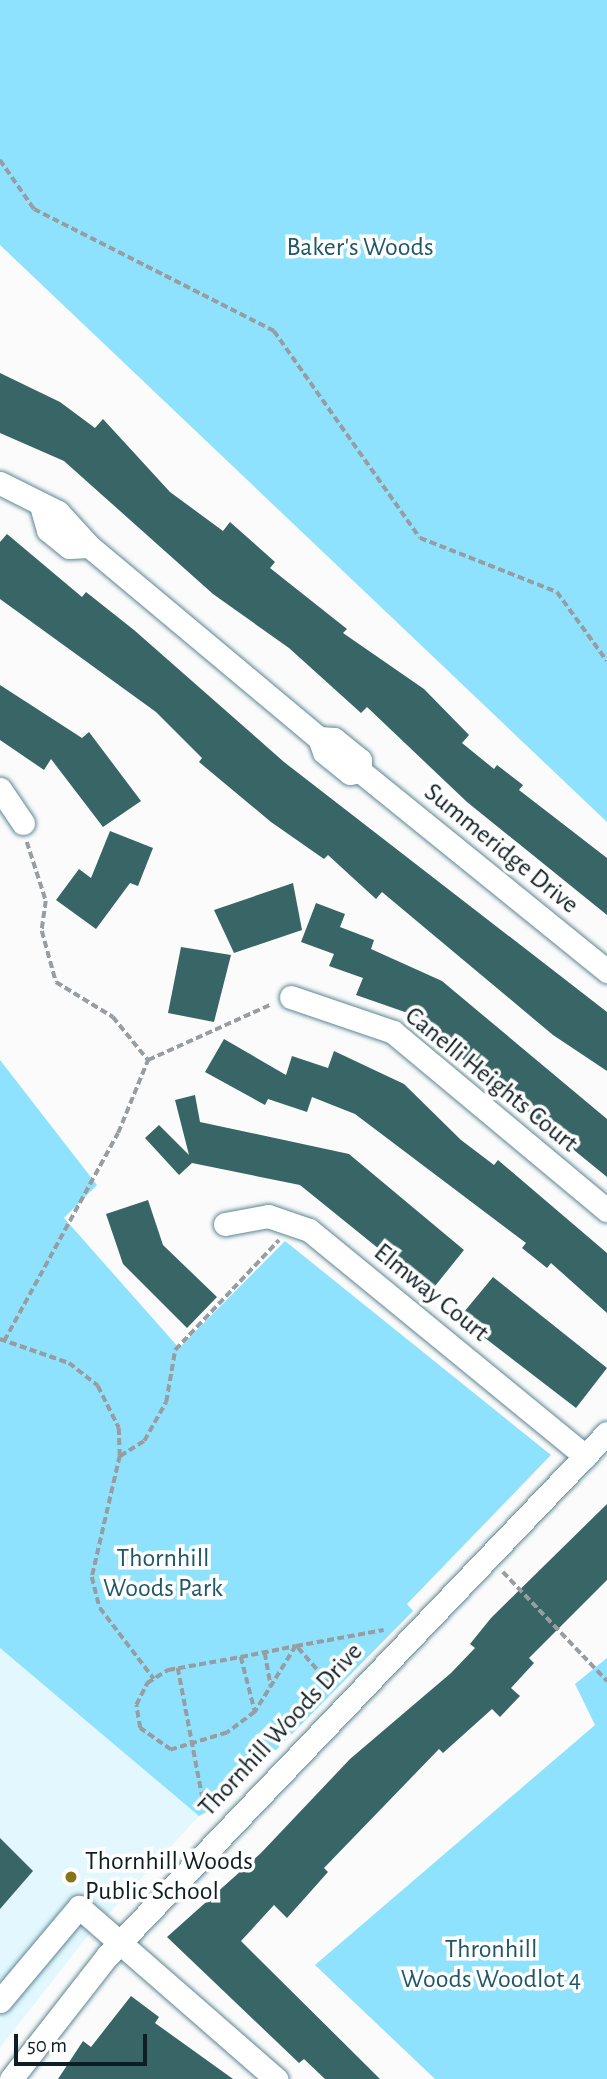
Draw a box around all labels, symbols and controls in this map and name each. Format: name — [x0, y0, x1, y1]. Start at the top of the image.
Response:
park label: Baker's Woods — [286, 232, 434, 264]
street label: Summeridge Drive — [417, 777, 585, 921]
street label: Canelli Heights Court — [398, 1001, 584, 1159]
street label: Elmway Court — [367, 1237, 495, 1349]
park label: Thornhill Woods Park — [103, 1543, 223, 1604]
street label: Thornhill Woods Drive — [192, 1637, 370, 1823]
place label: Thornhill Woods Public School — [85, 1846, 253, 1908]
marker: Thornhill Woods Public School — [63, 1869, 79, 1885]
park label: Thronhill Woods Woodlot 4 — [401, 1934, 581, 1996]
scale bar — [18, 2020, 150, 2064]
text: 50 m — [27, 2035, 67, 2056]

